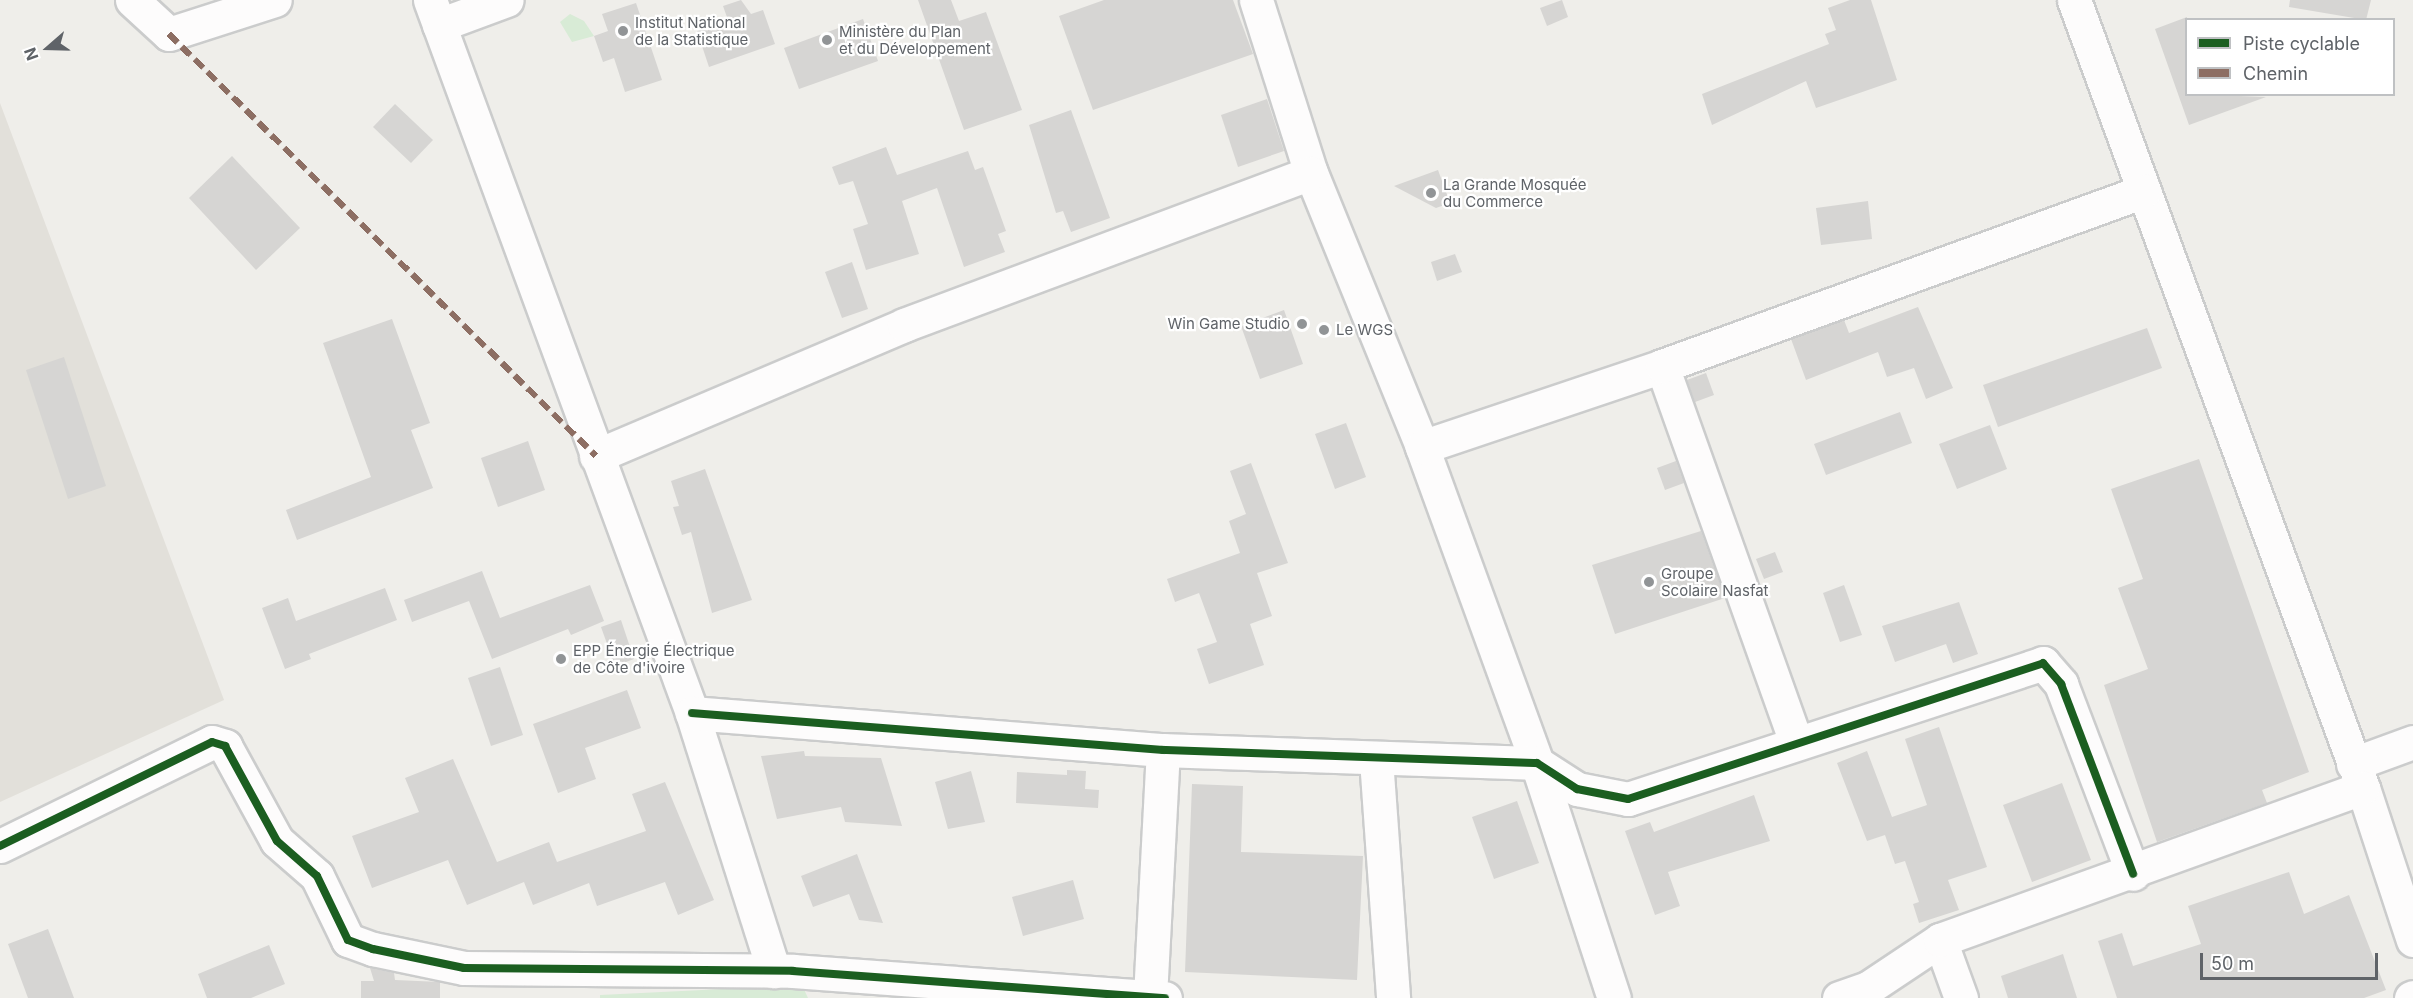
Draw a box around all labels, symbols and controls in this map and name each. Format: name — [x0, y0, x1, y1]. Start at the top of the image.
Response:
place label: Institut National de la Statistique — [635, 13, 748, 48]
north arrow — [18, 18, 78, 78]
legend — [2185, 18, 2395, 96]
place label: Ministère du Plan et du Développement — [839, 22, 991, 57]
marker: Institut National de la Statistique — [616, 24, 630, 38]
marker: Ministère du Plan et du Développement — [820, 33, 834, 47]
text: Piste cyclable — [2243, 33, 2360, 54]
text: N — [20, 45, 43, 63]
text: Chemin — [2243, 63, 2308, 84]
place label: La Grande Mosquée du Commerce — [1443, 175, 1586, 210]
marker: La Grande Mosquée du Commerce — [1424, 186, 1438, 200]
place label: Win Game Studio — [1168, 315, 1290, 333]
marker: Win Game Studio — [1295, 317, 1309, 331]
place label: Le WGS — [1336, 321, 1393, 339]
marker: Le WGS — [1317, 323, 1331, 337]
place label: Groupe Scolaire Nasfat — [1661, 564, 1769, 599]
marker: Groupe Scolaire Nasfat — [1642, 575, 1656, 589]
place label: EPP Énergie Électrique de Côte d'ivoire — [573, 641, 734, 676]
marker: EPP Énergie Électrique de Côte d'ivoire — [554, 652, 568, 666]
scale bar — [2203, 941, 2382, 979]
text: 50 m — [2211, 953, 2254, 974]

